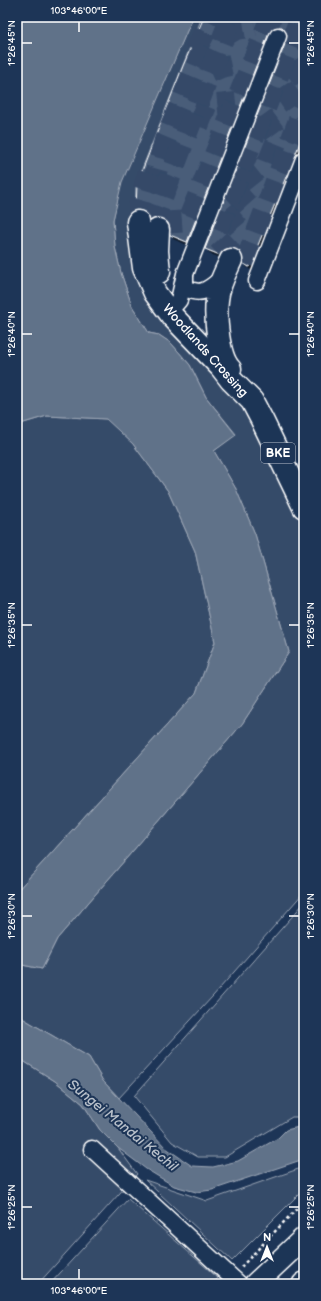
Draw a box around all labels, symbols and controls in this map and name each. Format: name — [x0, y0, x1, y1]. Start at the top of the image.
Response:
text: 103°46'00"E — [51, 5, 108, 17]
text: 1°26'45"N — [6, 20, 18, 66]
text: 1°26'45"N — [305, 20, 317, 66]
street label: Woodlands Crossing — [159, 301, 251, 401]
text: 1°26'40"N — [6, 311, 18, 357]
text: 1°26'40"N — [305, 311, 317, 357]
road number: BKE — [261, 443, 295, 463]
text: 1°26'35"N — [6, 602, 18, 648]
text: 1°26'35"N — [305, 602, 317, 648]
text: 1°26'30"N — [6, 893, 18, 939]
text: 1°26'30"N — [305, 893, 317, 939]
water label: Sungei Mandai Kechil — [64, 1076, 182, 1175]
text: 1°26'25"N — [6, 1184, 18, 1230]
text: 1°26'25"N — [305, 1184, 317, 1230]
north arrow — [247, 1227, 287, 1267]
text: N — [263, 1231, 271, 1244]
text: 103°46'00"E — [51, 1285, 108, 1297]

